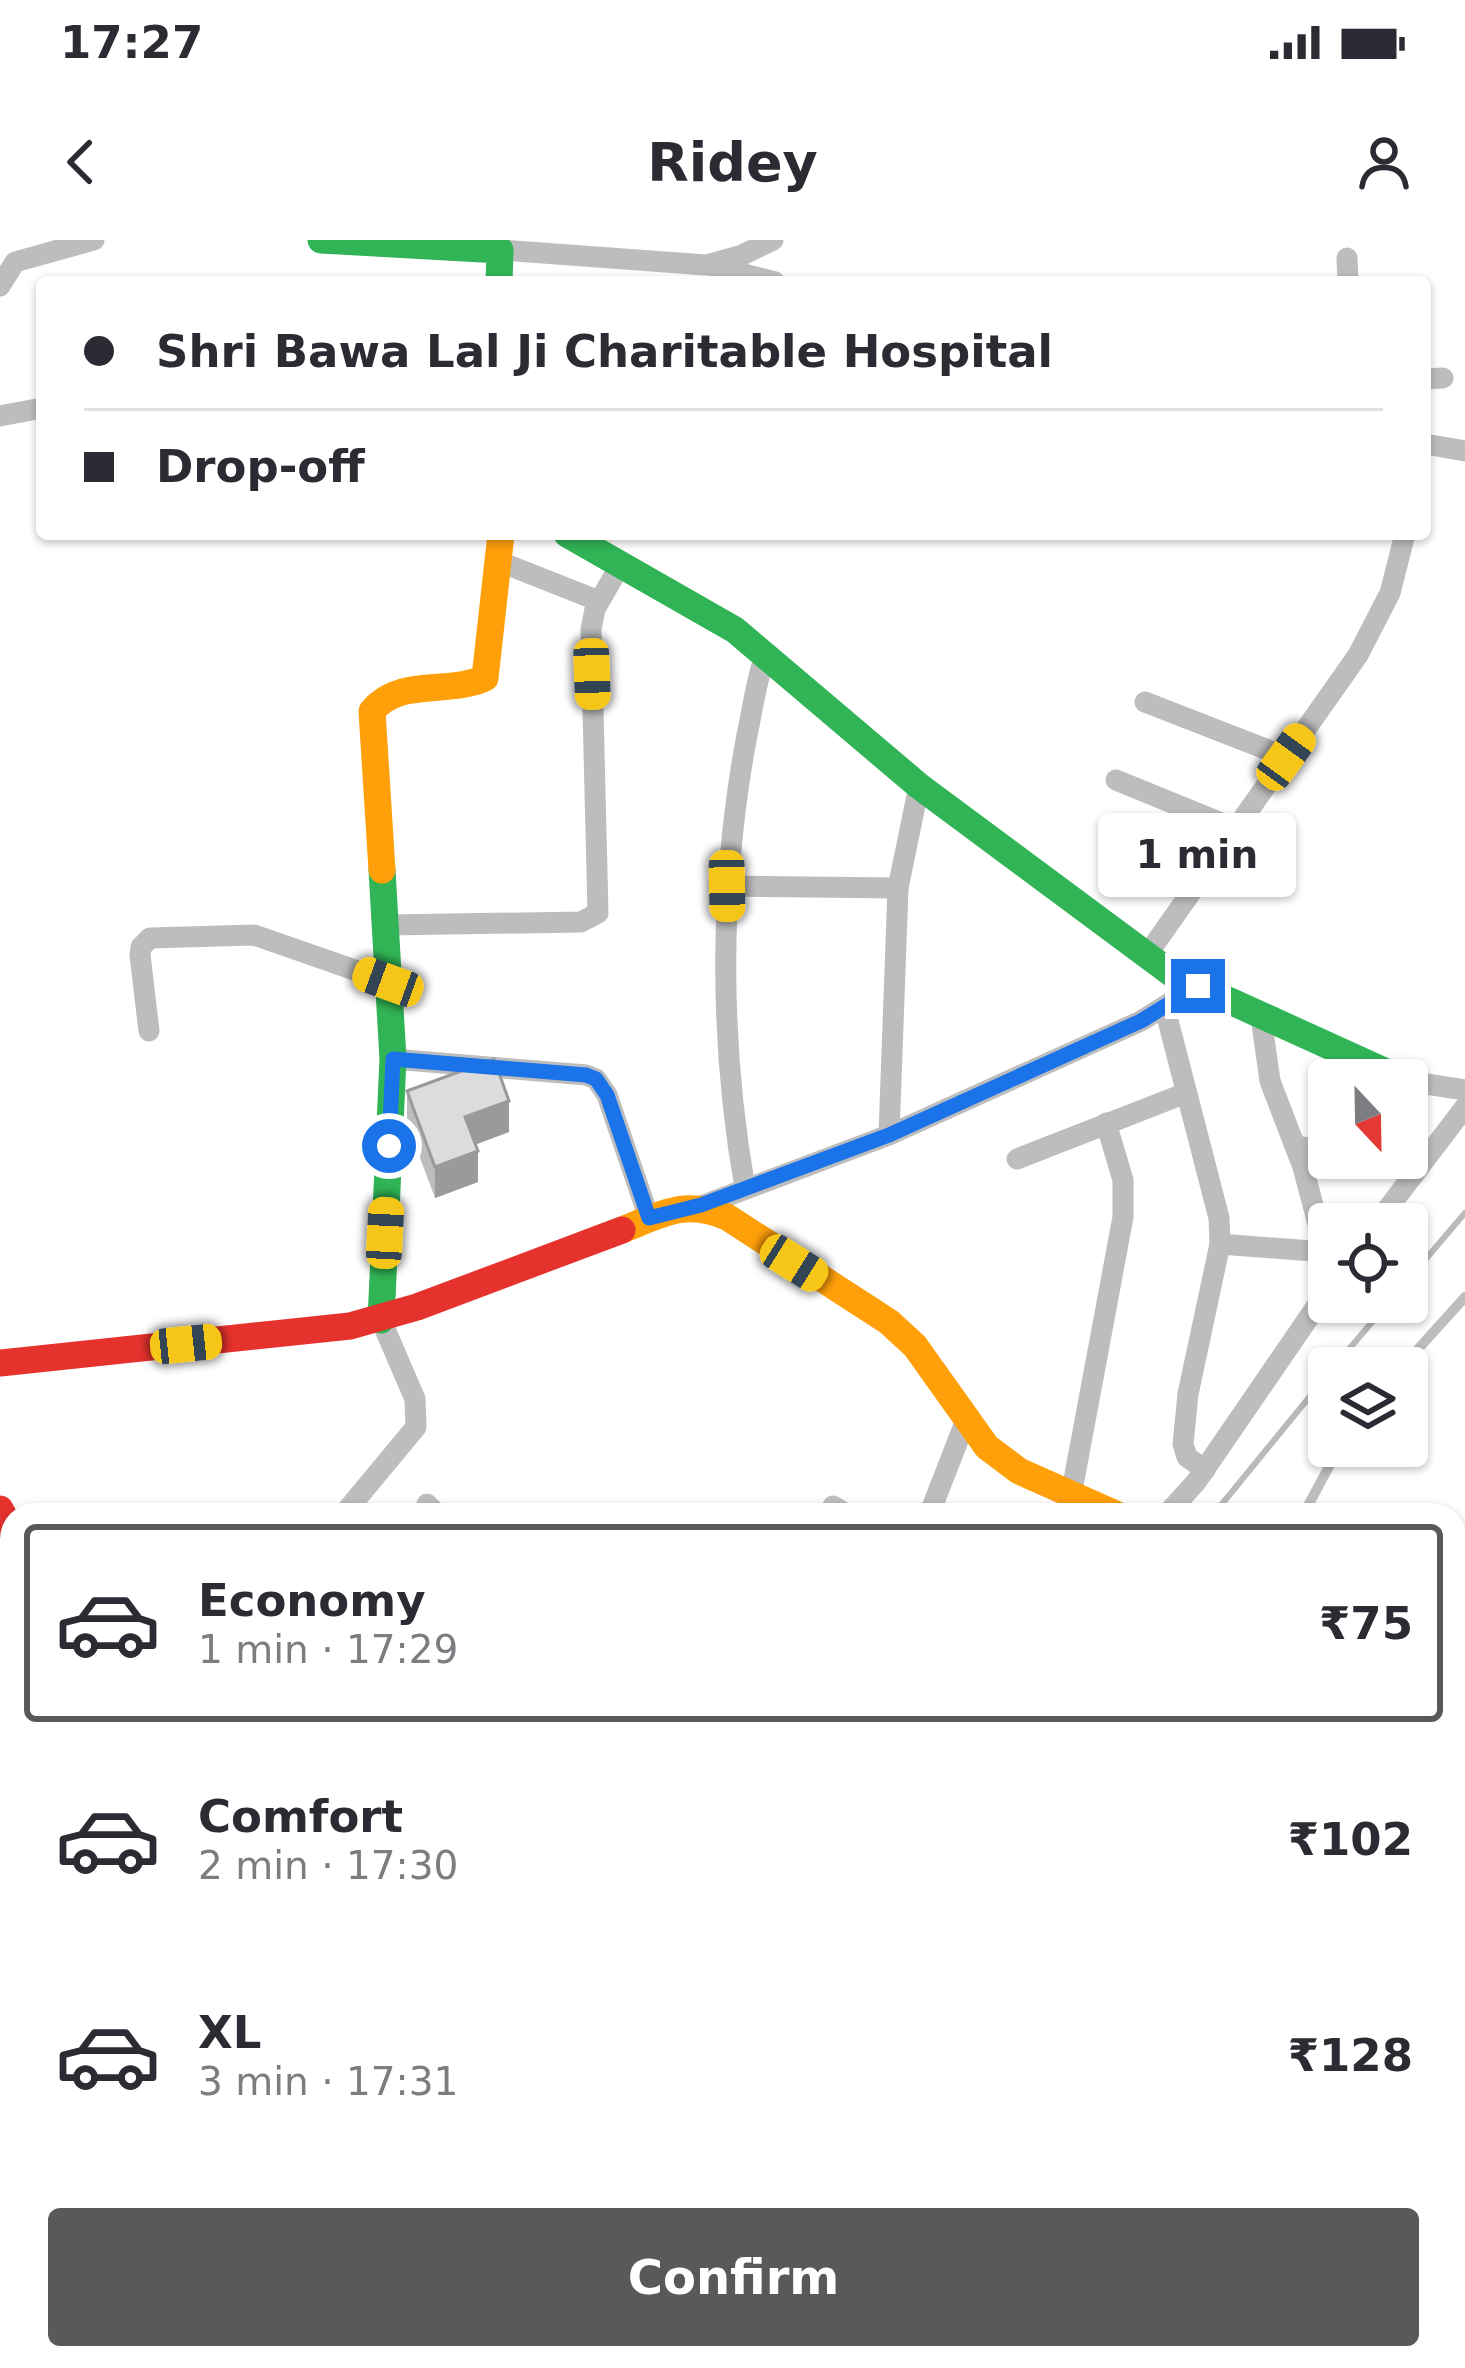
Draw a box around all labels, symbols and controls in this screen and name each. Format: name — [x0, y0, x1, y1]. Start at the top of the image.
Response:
text: 17:27 — [60, 16, 203, 69]
icon: back — [48, 129, 114, 195]
icon: person — [1351, 129, 1417, 195]
text: Ridey — [647, 131, 818, 194]
text: Shri Bawa Lal Ji Charitable Hospital — [156, 325, 1053, 378]
text: Drop-off — [156, 440, 365, 493]
car — [573, 637, 611, 711]
car — [1250, 717, 1322, 797]
callout: 1 min — [1099, 812, 1297, 896]
text: 1 min — [1136, 832, 1258, 877]
car — [708, 850, 746, 922]
car — [348, 953, 428, 1011]
route end — [1171, 959, 1225, 1013]
north arrow — [1308, 1059, 1428, 1179]
map controls — [1308, 1059, 1428, 1467]
route start — [362, 1119, 416, 1173]
car — [365, 1196, 405, 1270]
button: locate — [1308, 1203, 1428, 1323]
car — [754, 1229, 834, 1297]
car — [148, 1322, 224, 1366]
button: layers — [1308, 1347, 1428, 1467]
icon: car — [54, 1569, 162, 1677]
text: Economy — [198, 1574, 426, 1627]
text: ₹75 — [1319, 1597, 1413, 1650]
text: 1 min · 17:29 — [198, 1627, 458, 1672]
icon: car — [54, 1785, 162, 1893]
text: Comfort — [198, 1790, 403, 1843]
text: ₹102 — [1288, 1813, 1413, 1866]
text: 2 min · 17:30 — [198, 1843, 458, 1888]
icon: car — [54, 2001, 162, 2109]
text: XL — [198, 2006, 261, 2059]
text: ₹128 — [1288, 2029, 1413, 2082]
text: 3 min · 17:31 — [198, 2059, 458, 2104]
button: Confirm — [48, 2208, 1419, 2346]

